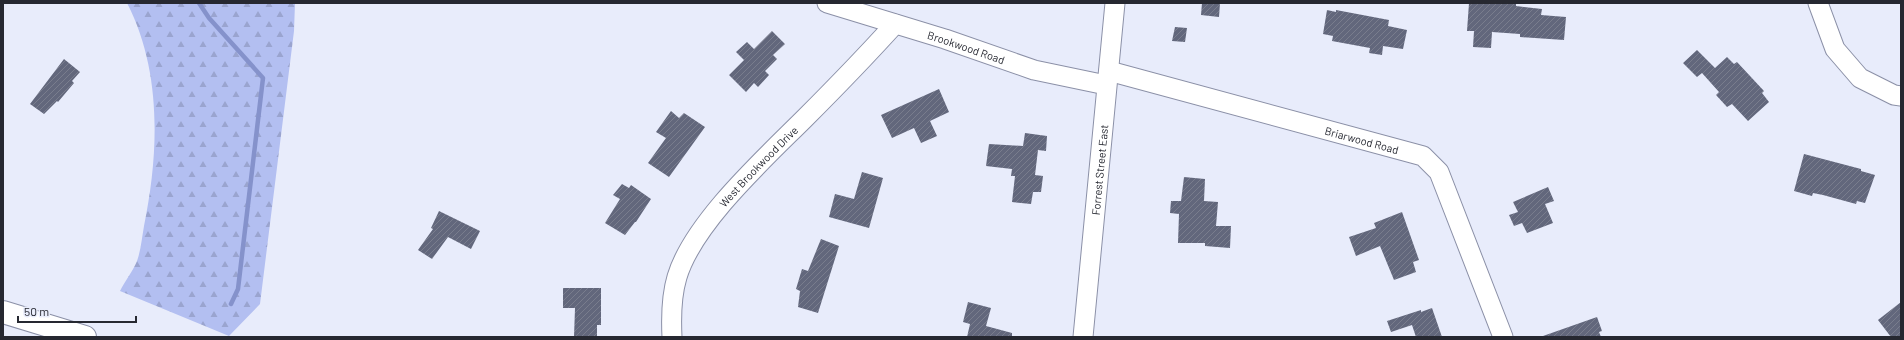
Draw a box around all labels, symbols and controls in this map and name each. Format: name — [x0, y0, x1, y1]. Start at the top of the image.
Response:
street label: Brookwood Road — [926, 28, 1007, 66]
street label: West Brookwood Drive — [716, 123, 800, 209]
street label: Briarwood Road — [1324, 123, 1400, 156]
street label: Forrest Street East — [1088, 124, 1110, 216]
scale bar — [18, 298, 136, 324]
text: 50 m — [24, 304, 49, 318]

